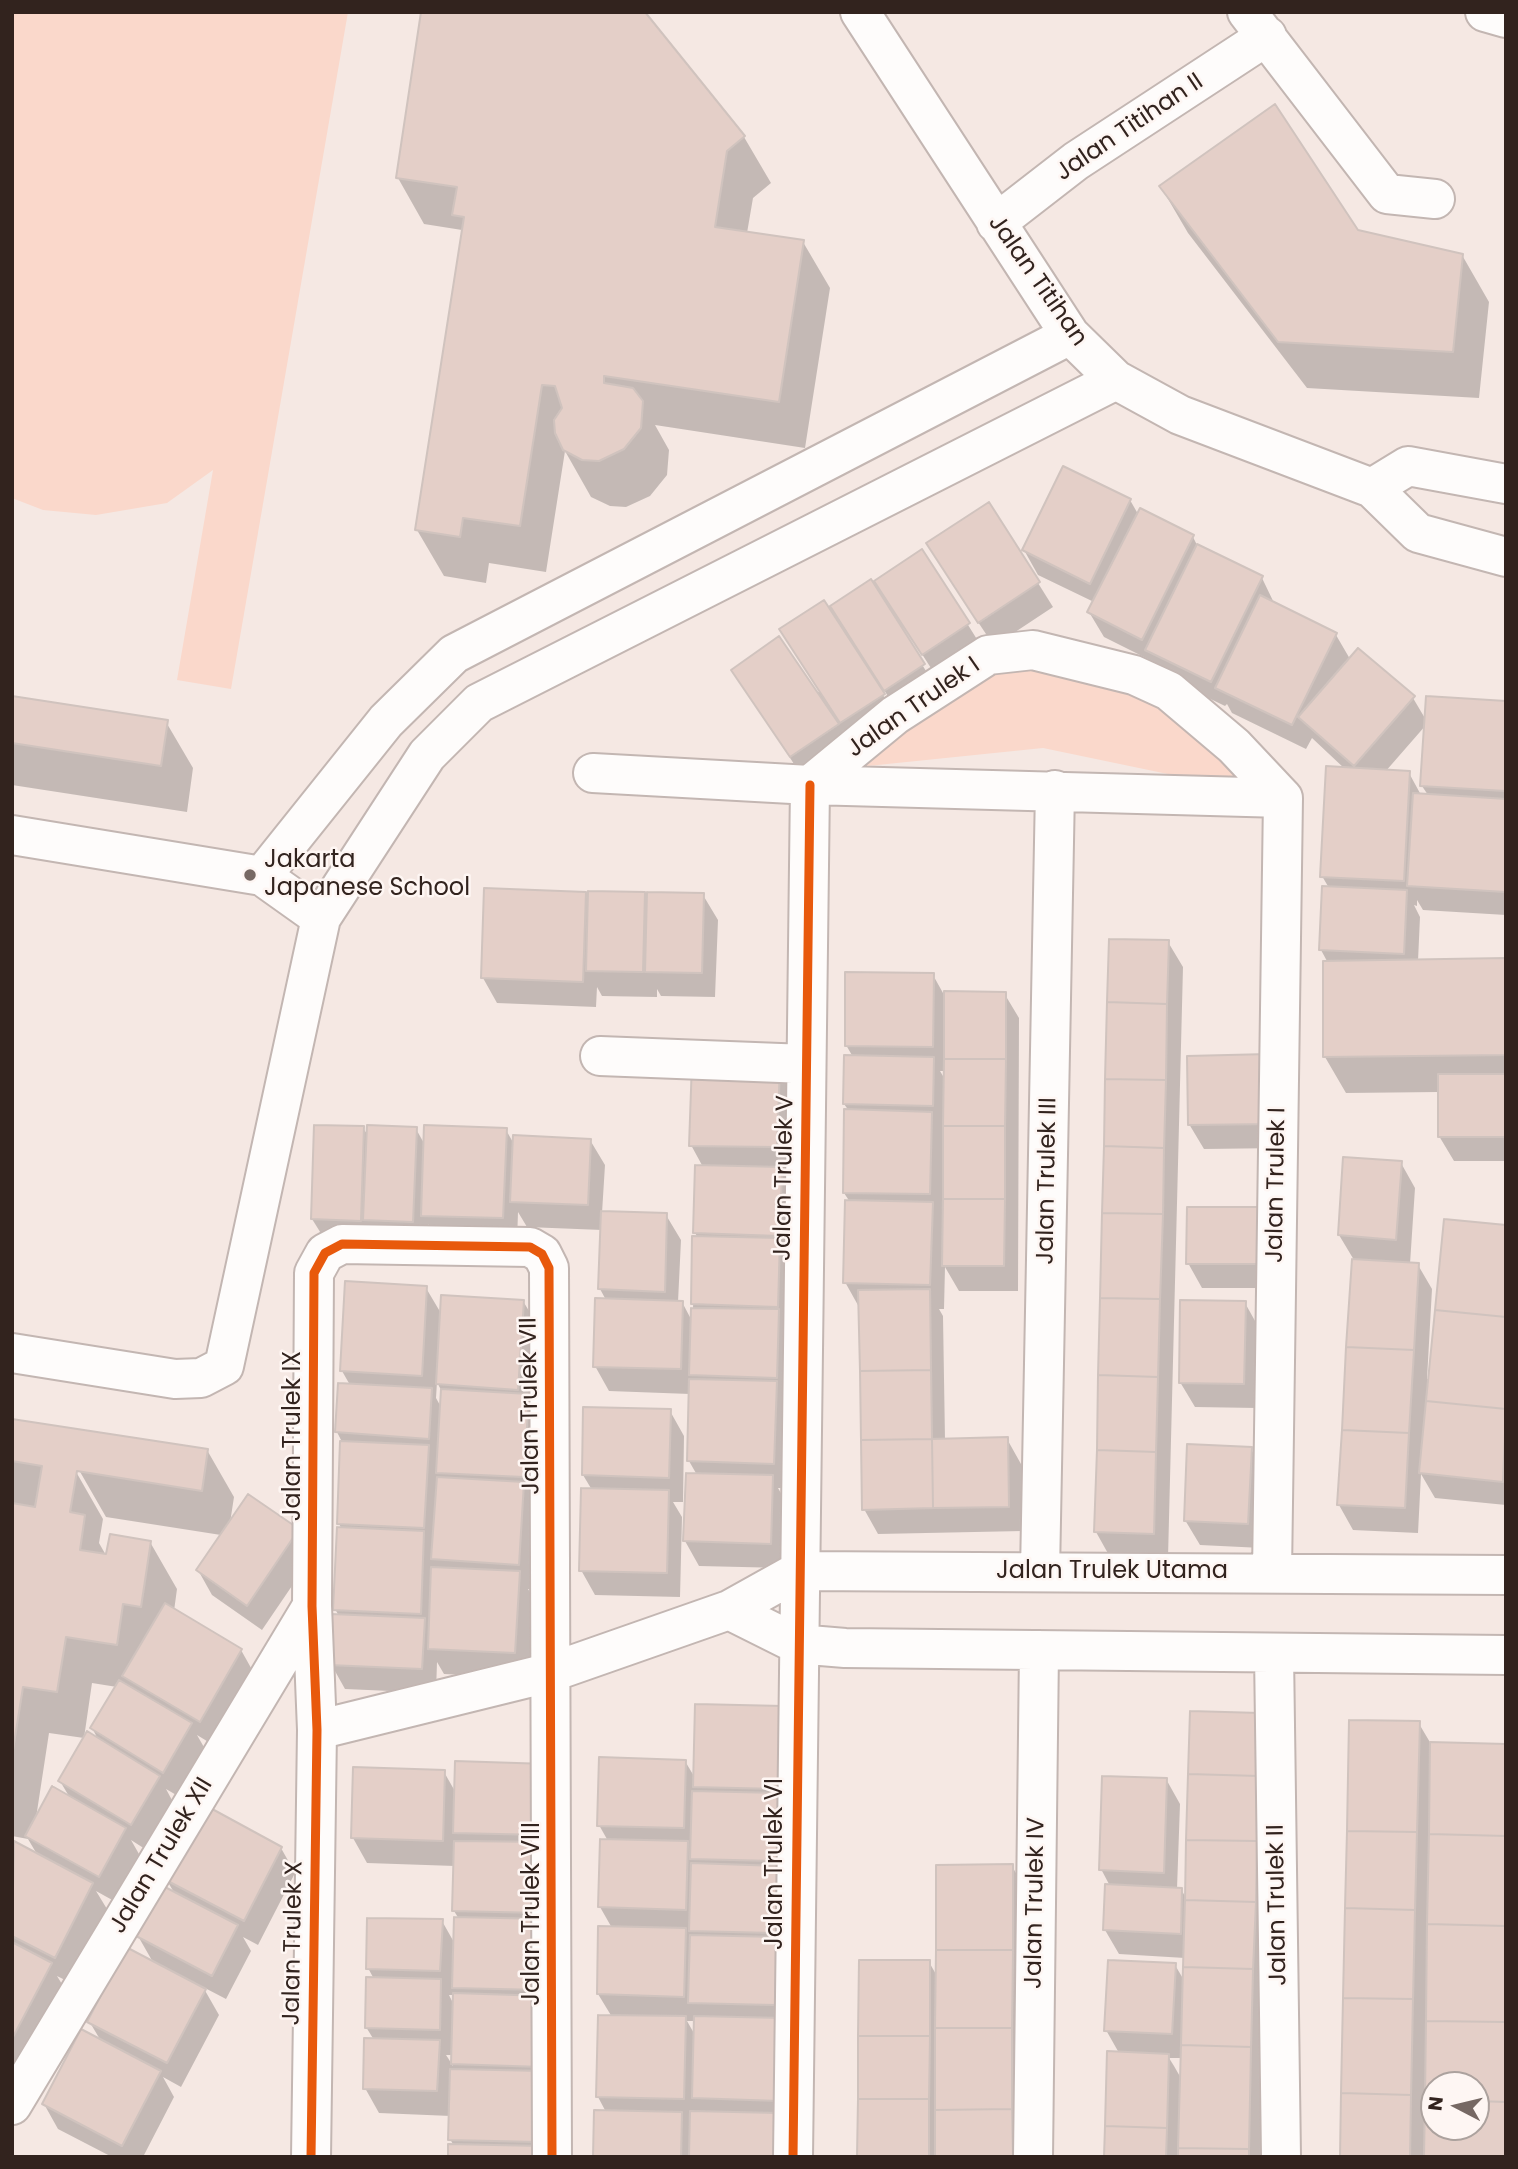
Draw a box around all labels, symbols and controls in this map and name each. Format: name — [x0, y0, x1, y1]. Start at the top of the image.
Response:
street label: Jalan Titihan II — [1051, 68, 1209, 188]
street label: Jalan Titihan — [981, 210, 1093, 352]
street label: Jalan Trulek I — [842, 652, 986, 764]
place label: Jakarta Japanese School — [264, 847, 470, 903]
marker: Jakarta Japanese School — [242, 867, 258, 883]
street label: Jalan Trulek V — [769, 1095, 801, 1261]
street label: Jalan Trulek III — [1032, 1097, 1064, 1265]
street label: Jalan Trulek I — [1261, 1107, 1293, 1263]
street label: Jalan Trulek VII — [515, 1317, 547, 1495]
street label: Jalan Trulek IX — [280, 1351, 308, 1521]
street label: Jalan Trulek Utama — [996, 1558, 1228, 1586]
street label: Jalan Trulek XII — [104, 1773, 220, 1939]
street label: Jalan Trulek VI — [762, 1778, 790, 1950]
street label: Jalan Trulek IV — [1020, 1817, 1052, 1989]
street label: Jalan Trulek VIII — [519, 1822, 547, 2006]
street label: Jalan Trulek II — [1262, 1824, 1294, 1986]
street label: Jalan Trulek X — [278, 1860, 310, 2026]
north arrow — [1420, 2071, 1490, 2141]
text: N — [1421, 2095, 1450, 2112]

